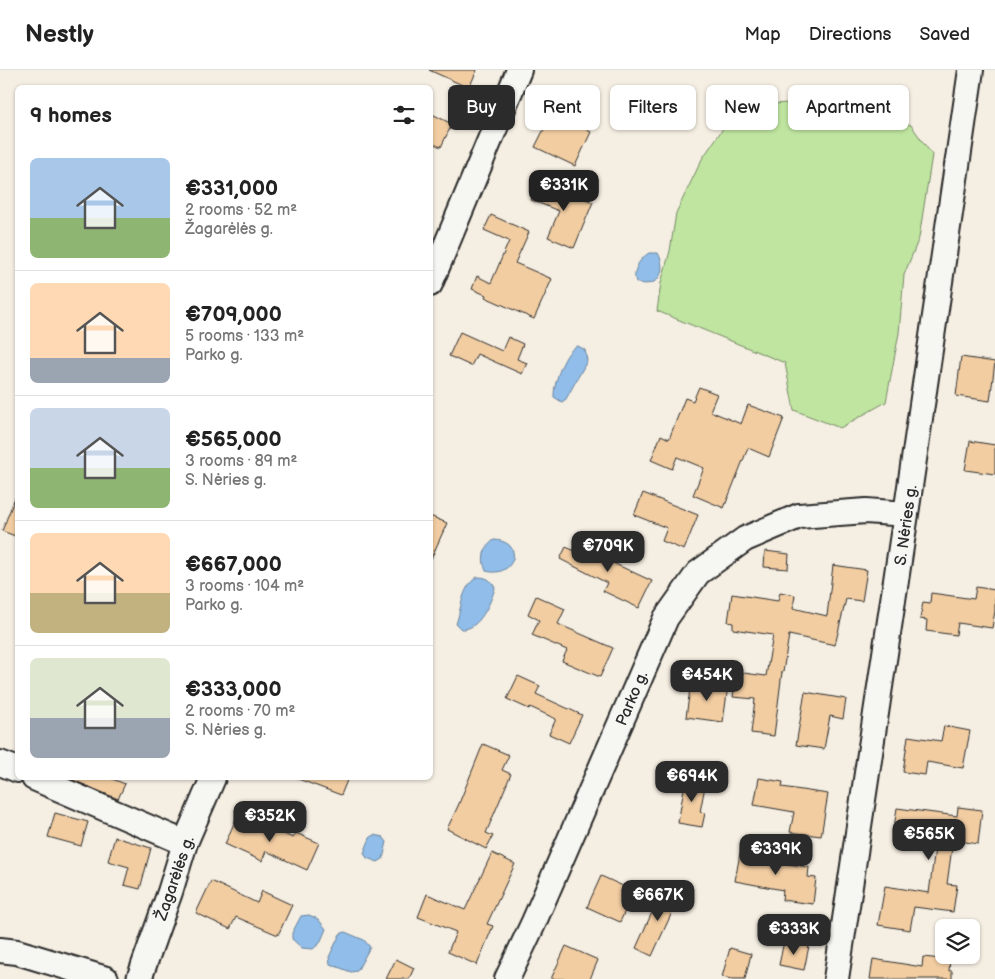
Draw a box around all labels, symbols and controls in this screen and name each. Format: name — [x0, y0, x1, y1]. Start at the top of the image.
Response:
text: Nestly — [25, 20, 94, 49]
text: Map — [745, 24, 781, 45]
text: Directions — [809, 24, 891, 45]
text: Saved — [919, 24, 970, 45]
chip: Buy — [448, 85, 515, 130]
chip: Rent — [525, 85, 600, 130]
chip: Filters — [610, 85, 696, 130]
chip: New — [706, 85, 778, 130]
chip: Apartment — [788, 85, 909, 130]
icon: filters — [390, 101, 418, 129]
text: 9 homes — [30, 103, 112, 128]
pin: €331K — [529, 170, 599, 212]
text: €331,000 — [185, 176, 278, 201]
text: €331K — [540, 176, 588, 195]
icon: home — [70, 178, 130, 238]
text: 2 rooms · 52 m² — [185, 201, 297, 220]
text: Žagarėlės g. — [185, 220, 273, 239]
text: €709,000 — [185, 302, 282, 327]
icon: home — [70, 303, 130, 363]
text: 5 rooms · 133 m² — [185, 327, 304, 346]
text: Parko g. — [185, 346, 243, 365]
text: €565,000 — [185, 427, 282, 452]
icon: home — [70, 428, 130, 488]
text: 3 rooms · 89 m² — [185, 452, 297, 471]
text: S. Nėries g. — [185, 471, 266, 490]
street label: S. Nėries g. — [891, 484, 922, 567]
pin: €709K — [573, 530, 643, 573]
text: €709K — [582, 537, 634, 556]
text: €667,000 — [185, 552, 282, 577]
icon: home — [70, 553, 130, 613]
text: 3 rooms · 104 m² — [185, 577, 304, 596]
text: Parko g. — [185, 596, 243, 615]
pin: €454K — [672, 660, 742, 702]
text: €454K — [681, 666, 733, 685]
street label: Parko g. — [612, 668, 652, 729]
text: €333,000 — [185, 677, 282, 702]
icon: home — [70, 678, 130, 738]
text: 2 rooms · 70 m² — [185, 702, 295, 721]
text: S. Nėries g. — [185, 721, 266, 740]
pin: €694K — [657, 760, 727, 803]
text: €694K — [666, 767, 718, 786]
pin: €352K — [235, 800, 305, 843]
text: €352K — [244, 807, 296, 826]
pin: €565K — [894, 818, 964, 861]
text: €565K — [903, 825, 955, 844]
street label: Žagarėlės g. — [150, 833, 199, 924]
pin: €339K — [741, 834, 811, 876]
text: €339K — [750, 840, 802, 859]
pin: €667K — [623, 880, 693, 922]
text: €667K — [632, 886, 684, 905]
pin: €333K — [759, 914, 829, 956]
map controls — [935, 919, 980, 964]
button: layers — [935, 919, 980, 964]
text: €333K — [769, 920, 819, 939]

